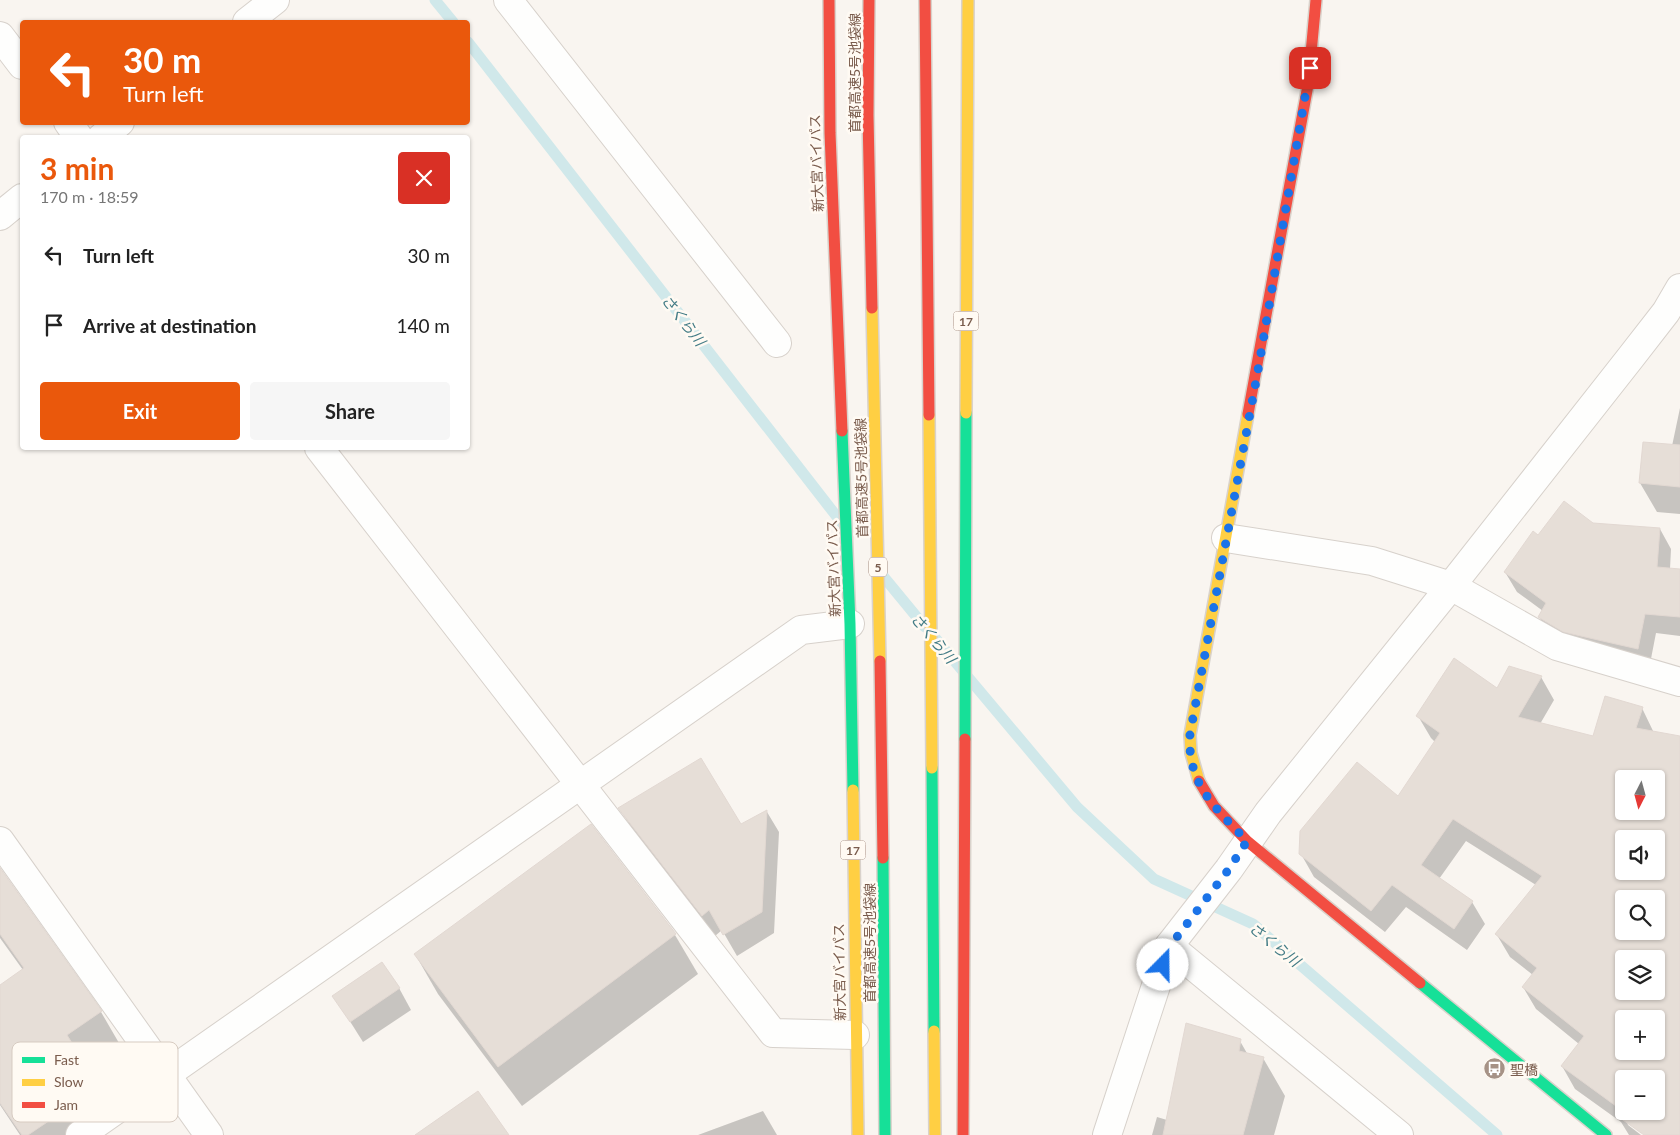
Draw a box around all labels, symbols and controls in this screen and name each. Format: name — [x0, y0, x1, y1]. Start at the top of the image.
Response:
street label: 首都高速5号池袋線 — [846, 13, 863, 133]
text: 30 m — [123, 38, 201, 80]
icon: left — [40, 40, 105, 105]
pin — [1289, 47, 1331, 89]
icon: arrive — [1296, 54, 1324, 82]
text: Turn left — [123, 80, 204, 107]
street label: 新大宮バイパス — [806, 114, 826, 212]
text: 3 min — [40, 150, 114, 186]
button: close — [398, 152, 450, 204]
text: 170 m · 18:59 — [40, 187, 139, 206]
icon: left — [40, 241, 68, 269]
text: Turn left — [83, 244, 154, 267]
text: 30 m — [407, 244, 450, 267]
water label: さくら川 — [658, 291, 711, 351]
icon: arrive — [40, 311, 68, 339]
road number: 17 — [954, 312, 978, 331]
text: Arrive at destination — [83, 314, 256, 337]
text: 140 m — [396, 314, 450, 337]
button: Exit — [40, 382, 240, 440]
button: Share — [250, 382, 450, 440]
street label: 首都高速5号池袋線 — [851, 418, 871, 538]
street label: 新大宮バイパス — [823, 519, 843, 617]
road number: 5 — [869, 558, 887, 576]
water label: さくら川 — [908, 609, 961, 668]
north arrow — [1615, 770, 1665, 820]
map controls — [1615, 770, 1665, 1120]
button: sound — [1615, 830, 1665, 880]
road number: 17 — [840, 840, 866, 860]
street label: 首都高速5号池袋線 — [861, 883, 878, 1003]
button: search — [1615, 890, 1665, 940]
water label: さくら川 — [1246, 918, 1306, 971]
street label: 新大宮バイパス — [830, 923, 848, 1021]
position arrow — [1136, 938, 1188, 990]
button: layers — [1615, 950, 1665, 1000]
button: + — [1615, 1010, 1665, 1060]
legend — [12, 1042, 178, 1122]
text: Fast — [54, 1051, 79, 1068]
bus stop icon: 聖橋 — [1482, 1057, 1506, 1081]
place label: 聖橋 — [1510, 1061, 1538, 1078]
button: − — [1615, 1070, 1665, 1120]
text: Slow — [54, 1073, 84, 1090]
text: Jam — [54, 1096, 78, 1113]

